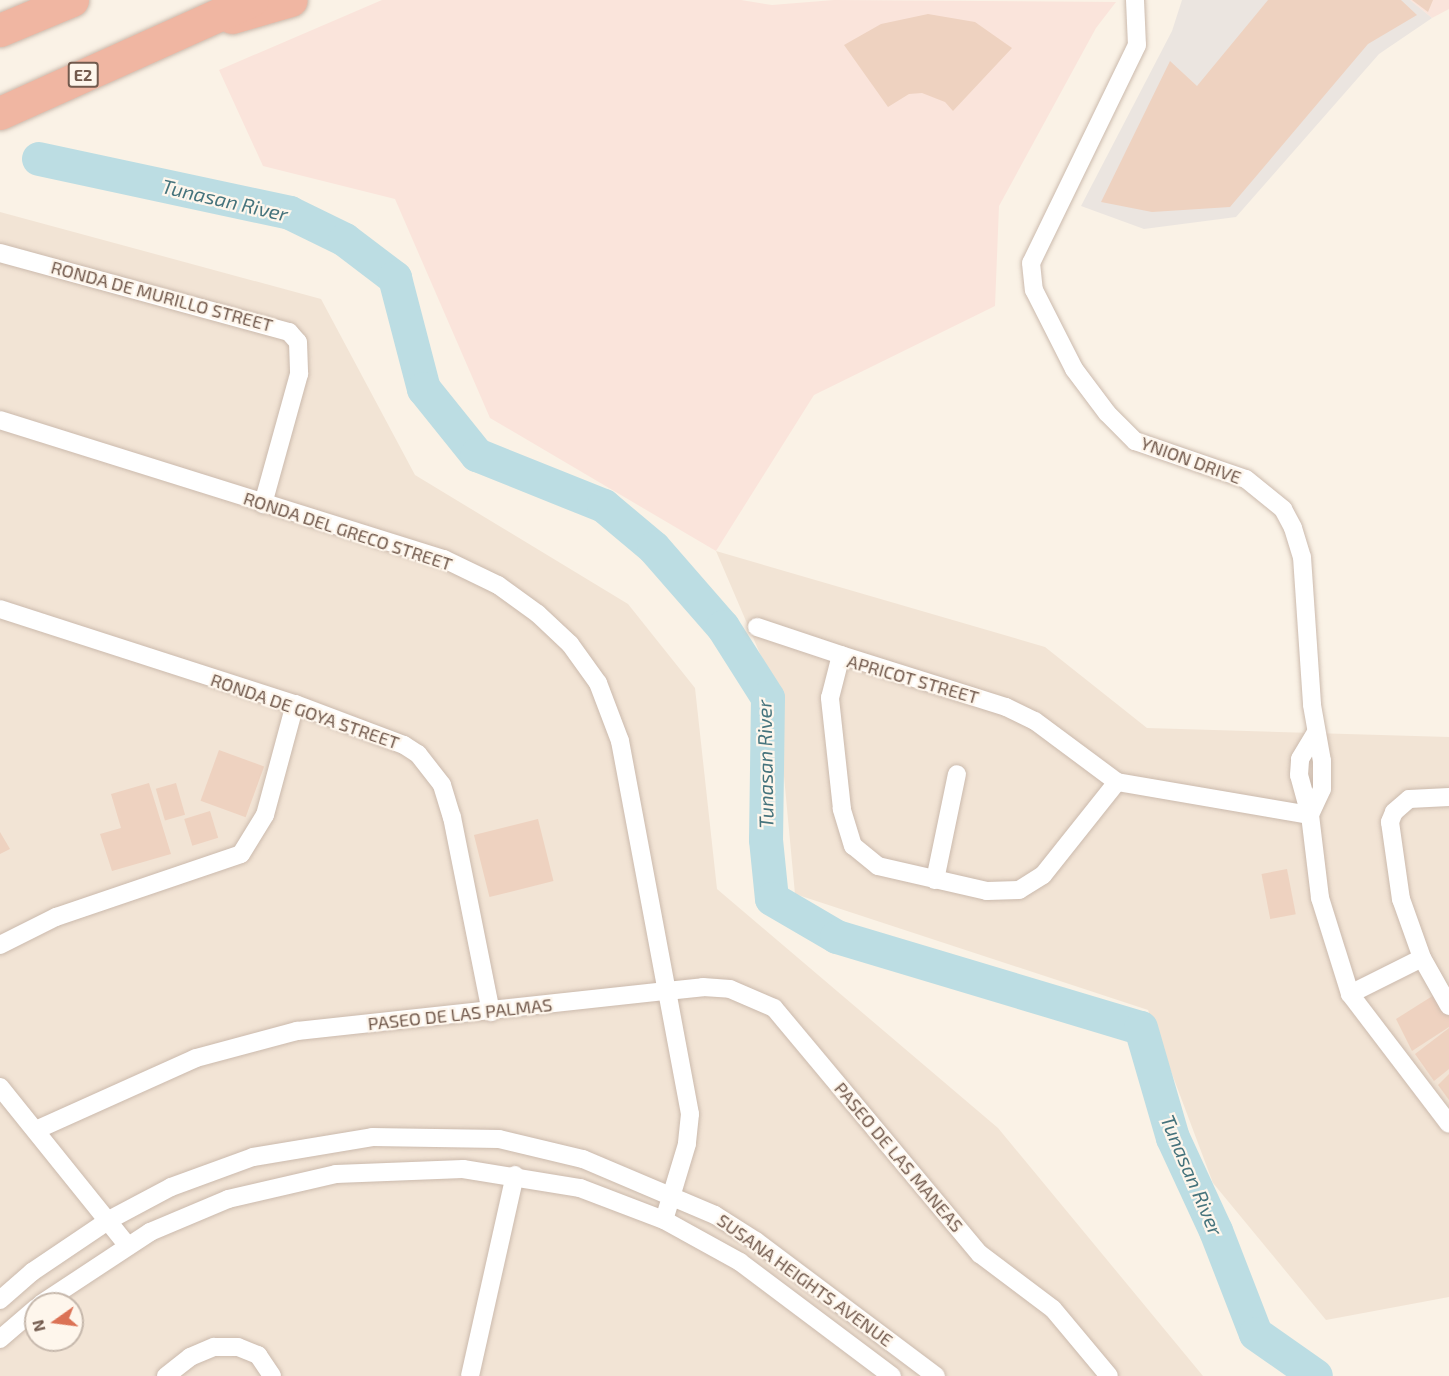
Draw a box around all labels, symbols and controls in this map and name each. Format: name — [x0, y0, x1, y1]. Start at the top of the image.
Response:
road number: E2 — [66, 62, 100, 88]
water label: Tunasan River — [160, 174, 290, 226]
street label: RONDA DE MURILLO STREET — [49, 256, 275, 336]
street label: YNION DRIVE — [1138, 432, 1244, 488]
street label: RONDA DEL GRECO STREET — [241, 487, 455, 575]
street label: APRICOT STREET — [845, 650, 981, 708]
street label: RONDA DE GOYA STREET — [207, 668, 403, 754]
water label: Tunasan River — [752, 700, 778, 828]
street label: PASEO DE LAS PALMAS — [367, 994, 553, 1034]
street label: PASEO DE LAS MANEAS — [830, 1078, 968, 1236]
water label: Tunasan River — [1156, 1111, 1228, 1239]
street label: SUSANA HEIGHTS AVENUE — [713, 1209, 897, 1351]
north arrow — [24, 1292, 84, 1352]
text: N — [27, 1318, 49, 1334]

